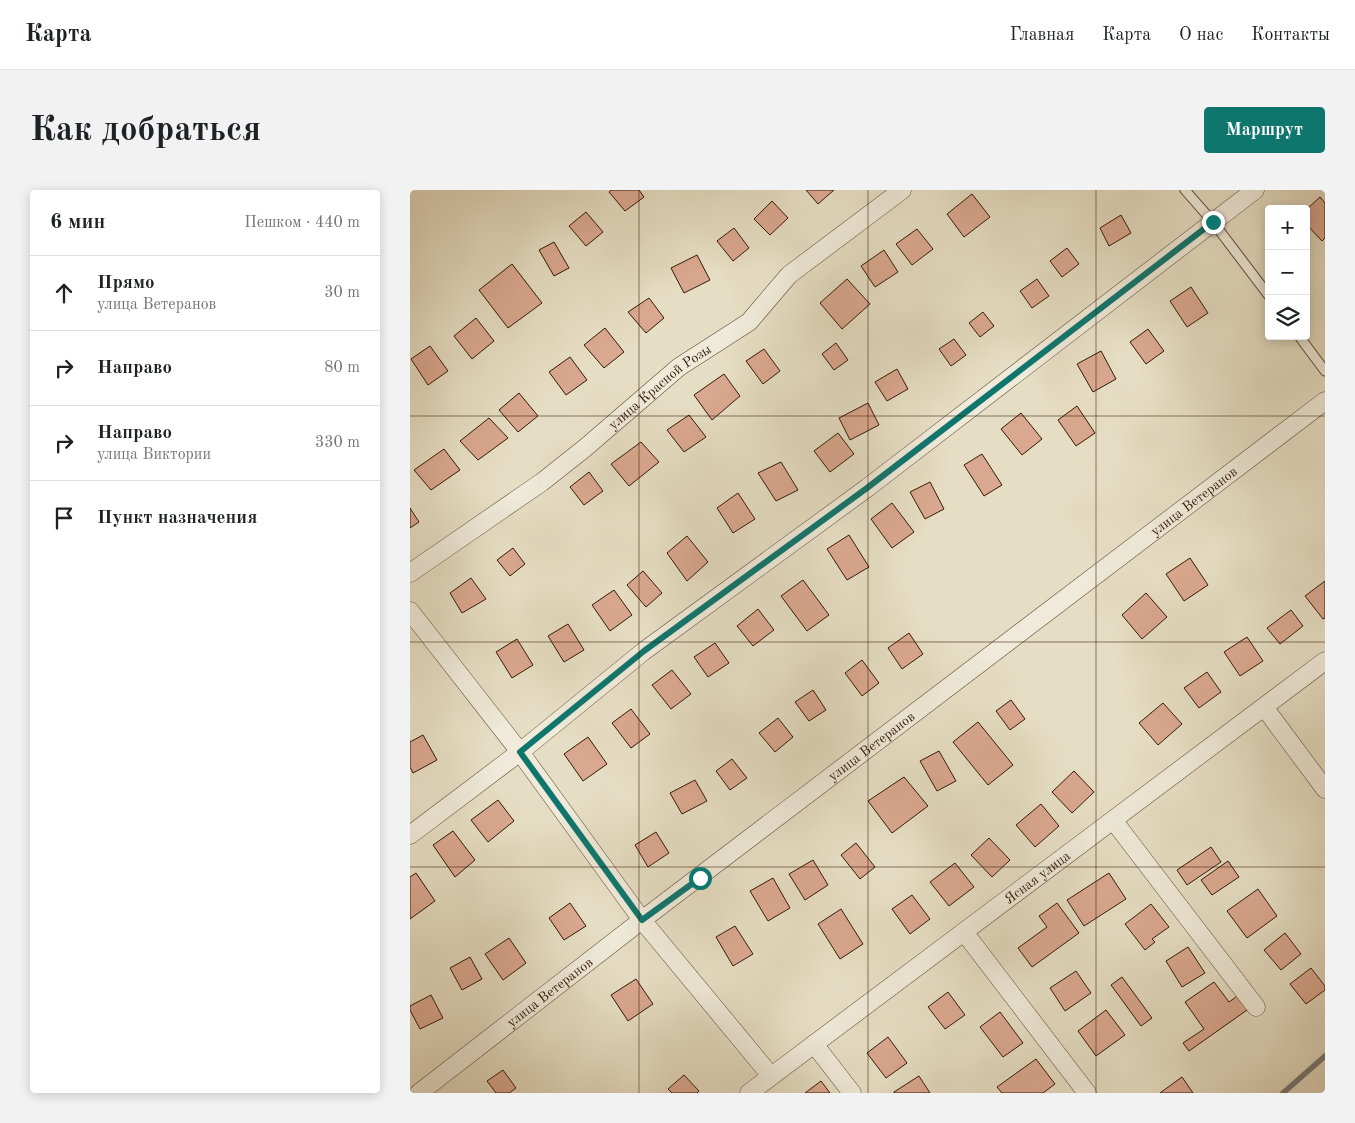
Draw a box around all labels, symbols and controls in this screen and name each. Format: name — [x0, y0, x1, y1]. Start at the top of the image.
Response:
text: Карта — [25, 23, 92, 47]
text: Главная — [1010, 26, 1074, 44]
text: Карта — [1102, 26, 1151, 44]
text: О нас — [1179, 26, 1223, 44]
text: Контакты — [1251, 26, 1330, 44]
button: Маршрут — [1204, 107, 1325, 153]
text: Как добраться — [30, 113, 261, 148]
map controls — [1265, 205, 1310, 340]
button: + — [1265, 205, 1310, 250]
route end — [1202, 211, 1225, 234]
text: 6 мин — [50, 212, 105, 233]
text: Пешком · 440 m — [244, 215, 360, 231]
button: − — [1265, 250, 1310, 295]
text: Прямо — [97, 274, 155, 293]
icon: ahead — [50, 279, 78, 307]
text: 30 m — [324, 285, 360, 301]
button: layers — [1265, 295, 1310, 340]
text: улица Ветеранов — [97, 297, 216, 313]
street label: улица Красной Розы — [606, 342, 714, 432]
icon: right — [50, 354, 78, 382]
text: Направо — [97, 359, 172, 378]
text: 80 m — [324, 360, 360, 376]
text: Направо — [97, 424, 172, 443]
icon: right — [50, 429, 78, 457]
text: 330 m — [315, 435, 360, 451]
text: улица Виктории — [97, 447, 211, 463]
street label: улица Ветеранов — [1148, 464, 1240, 539]
icon: arrive — [50, 504, 78, 532]
text: Пункт назначения — [97, 509, 257, 528]
street label: улица Ветеранов — [826, 709, 918, 784]
street label: Ясная улица — [1002, 849, 1073, 907]
route start — [689, 867, 712, 890]
street label: улица Ветеранов — [504, 955, 596, 1030]

